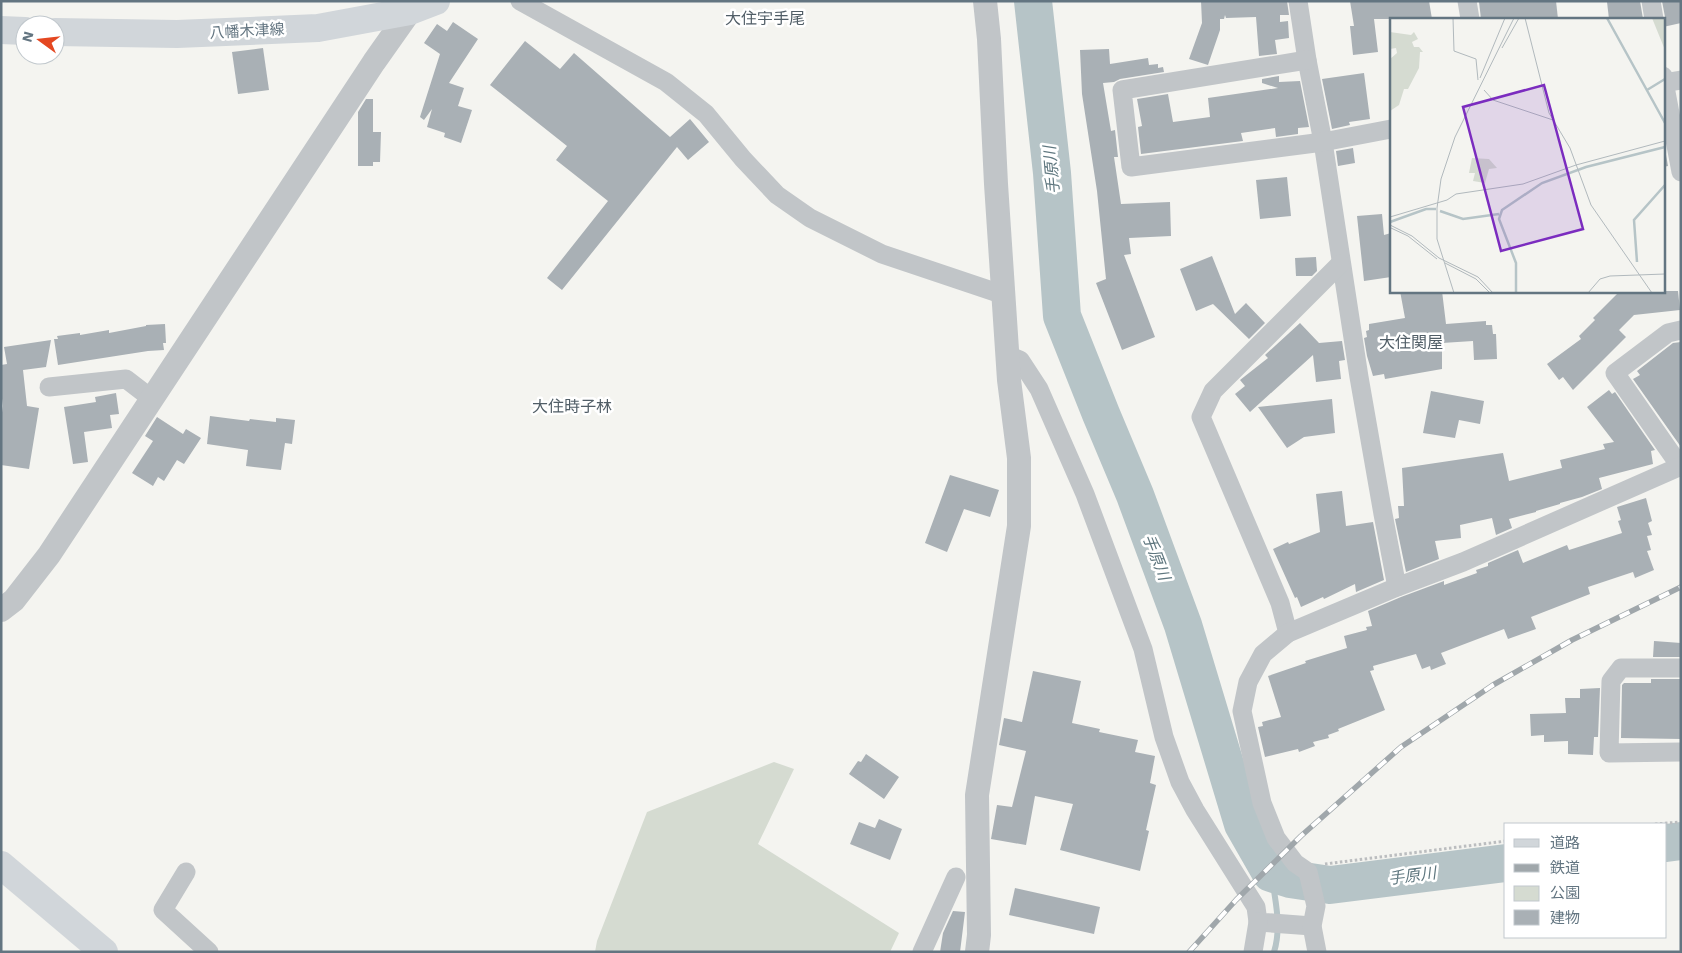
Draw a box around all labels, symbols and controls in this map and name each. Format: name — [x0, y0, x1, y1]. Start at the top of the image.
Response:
district label: 大住宇手尾 — [725, 9, 805, 28]
north arrow — [15, 15, 65, 65]
inset map — [1390, 18, 1664, 292]
street label: 八幡木津線 — [209, 20, 285, 42]
text: N — [18, 30, 37, 44]
water label: 手原川 — [1040, 143, 1063, 195]
district label: 大住関屋 — [1379, 333, 1443, 352]
district label: 大住時子林 — [532, 397, 612, 416]
water label: 手原川 — [1139, 531, 1175, 585]
legend — [1504, 823, 1667, 938]
text: 道路 — [1550, 834, 1580, 852]
text: 鉄道 — [1550, 859, 1580, 877]
water label: 手原川 — [1387, 863, 1439, 888]
text: 公園 — [1550, 884, 1580, 902]
text: 建物 — [1550, 909, 1580, 927]

